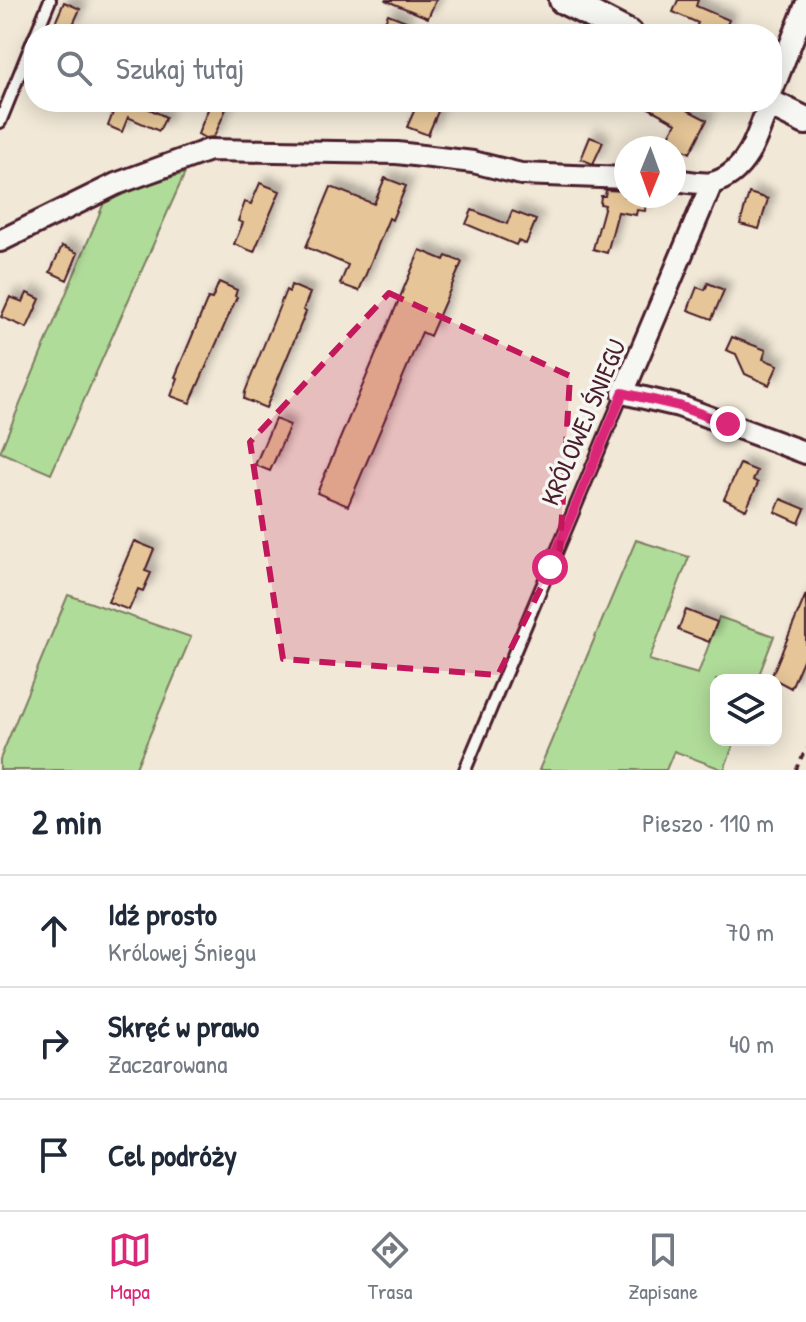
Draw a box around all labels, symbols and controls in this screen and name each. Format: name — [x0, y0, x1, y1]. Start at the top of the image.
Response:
search box — [24, 24, 782, 112]
icon: search — [52, 46, 96, 90]
text: Szukaj tutaj — [116, 48, 244, 88]
north arrow — [614, 136, 686, 208]
street label: KRÓLOWEJ ŚNIEGU — [532, 334, 634, 510]
route end — [710, 406, 746, 442]
route start — [532, 549, 568, 585]
map controls — [710, 674, 782, 746]
button: layers — [710, 674, 782, 746]
text: 2 min — [32, 799, 102, 845]
text: Pieszo · 110 m — [642, 805, 774, 840]
text: Idź prosto — [108, 894, 217, 934]
icon: ahead — [32, 909, 76, 953]
text: 70 m — [726, 914, 774, 949]
text: Królowej Śniegu — [108, 934, 256, 969]
text: Skręć w prawo — [108, 1006, 259, 1046]
icon: right — [32, 1021, 76, 1065]
text: 40 m — [729, 1026, 774, 1061]
text: Zaczarowana — [108, 1046, 227, 1081]
icon: arrive — [32, 1133, 76, 1177]
text: Cel podróży — [108, 1135, 237, 1175]
tab: Mapa — [108, 1228, 152, 1306]
tab: Trasa — [368, 1228, 412, 1306]
tab: Zapisane — [628, 1228, 698, 1306]

